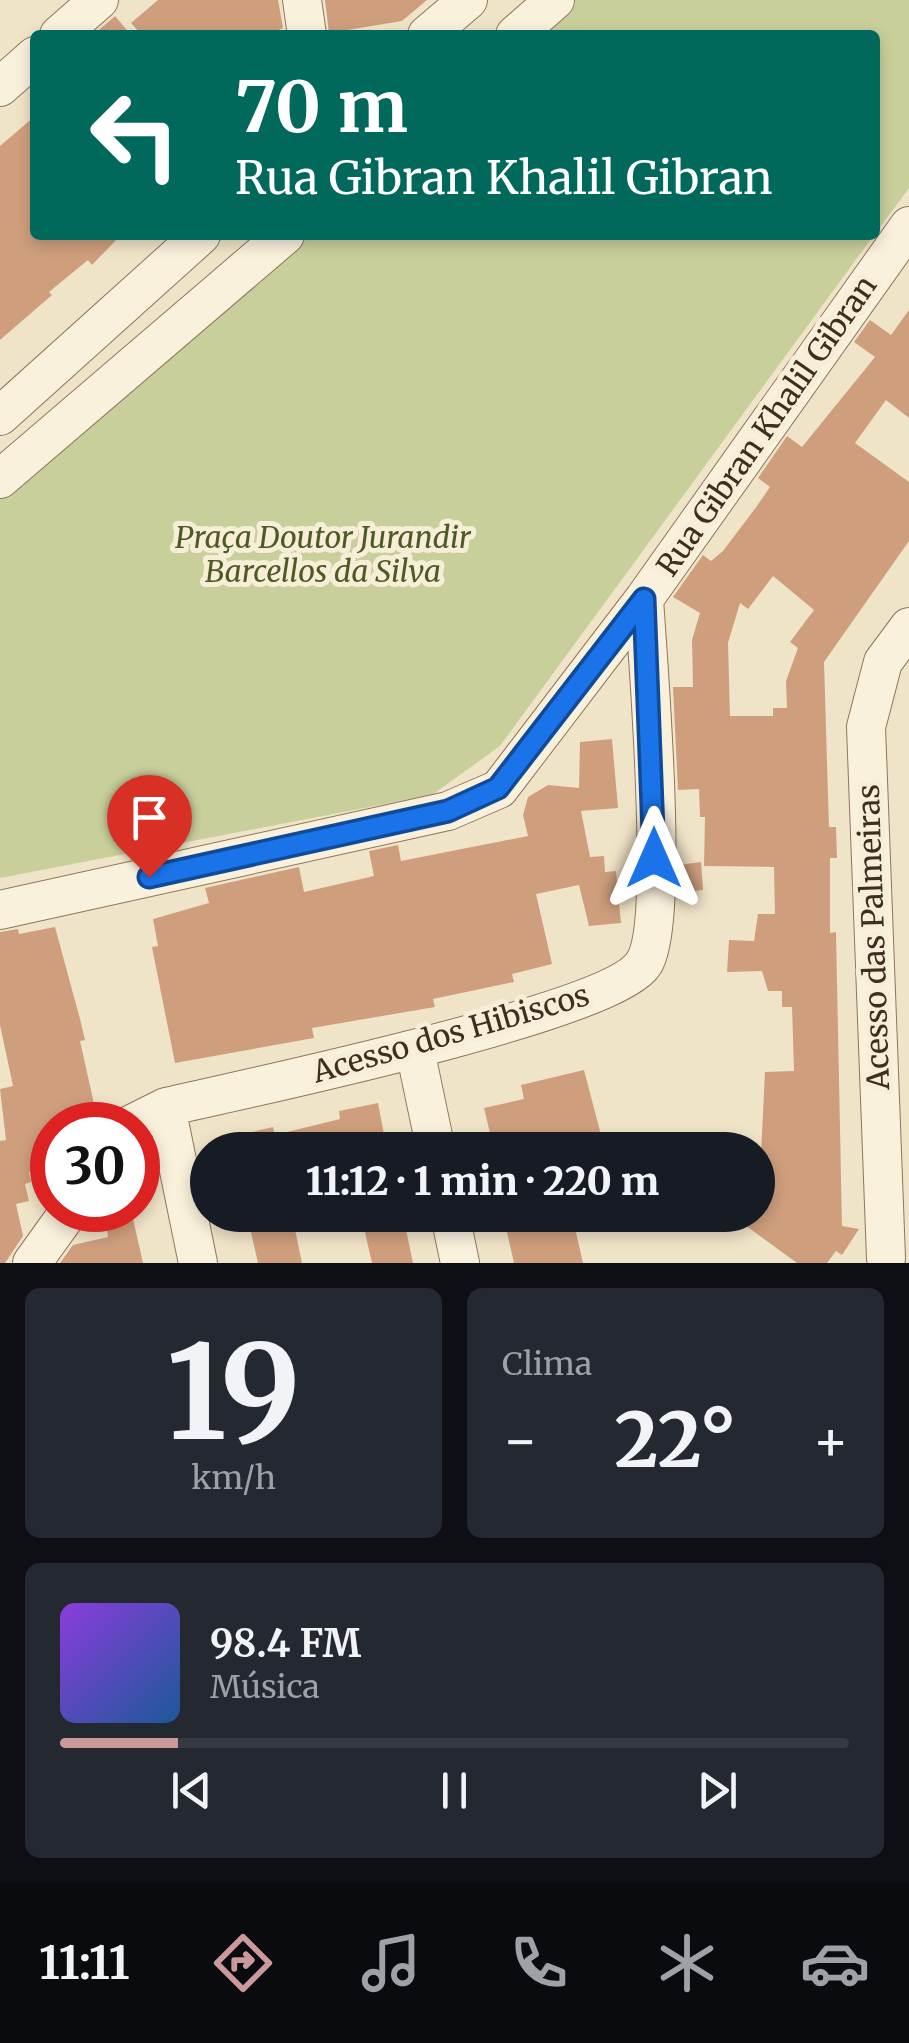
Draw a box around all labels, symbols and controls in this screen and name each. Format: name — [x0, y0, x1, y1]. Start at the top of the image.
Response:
text: 70 m — [235, 63, 408, 151]
icon: left — [70, 70, 200, 200]
text: Rua Gibran Khalil Gibran — [235, 150, 773, 206]
street label: Rua Gibran Khalil Gibran — [648, 268, 885, 583]
park label: Praça Doutor Jurandir Barcellos da Silva — [175, 518, 472, 590]
pin — [107, 775, 192, 878]
street label: Acesso das Palmeiras — [849, 784, 897, 1091]
icon: arrive — [122, 790, 177, 845]
position arrow — [602, 806, 706, 910]
street label: Acesso dos Hibiscos — [307, 975, 593, 1091]
speed limit sign: 30 — [30, 1102, 160, 1232]
text: 11:12 · 1 min · 220 m — [306, 1158, 659, 1205]
text: 19 — [166, 1311, 301, 1474]
text: Clima — [502, 1344, 592, 1384]
text: 22° — [614, 1393, 737, 1487]
text: − — [502, 1406, 539, 1475]
text: + — [812, 1406, 849, 1475]
text: km/h — [191, 1458, 276, 1498]
text: 98.4 FM — [210, 1620, 361, 1667]
text: Música — [210, 1667, 320, 1707]
icon: previous — [164, 1763, 219, 1818]
icon: pause — [427, 1763, 482, 1818]
icon: next — [690, 1763, 745, 1818]
icon: directions — [208, 1928, 278, 1998]
icon: music — [356, 1928, 426, 1998]
icon: phone — [504, 1928, 574, 1998]
icon: climate — [652, 1928, 722, 1998]
icon: car — [800, 1928, 870, 1998]
text: 11:11 — [39, 1935, 130, 1991]

